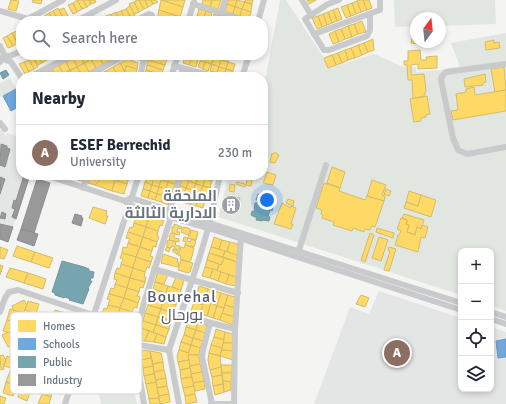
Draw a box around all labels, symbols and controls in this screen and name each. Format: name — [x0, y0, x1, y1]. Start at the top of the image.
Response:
north arrow — [410, 12, 446, 48]
search box — [16, 16, 268, 60]
icon: search — [30, 27, 52, 49]
text: Search here — [62, 29, 138, 47]
text: Nearby — [32, 88, 85, 109]
text: ESEF Berrechid — [70, 136, 170, 154]
text: A — [41, 145, 49, 161]
text: 230 m — [218, 145, 252, 161]
text: University — [70, 154, 126, 170]
place label: الملحقة الادارية الثالثة — [125, 187, 217, 222]
your location — [257, 190, 277, 210]
building icon: الملحقة الادارية الثالثة — [220, 194, 242, 216]
map controls — [458, 248, 494, 392]
button: + — [458, 248, 494, 284]
button: − — [458, 284, 494, 320]
district label: Bourehal بورحال — [147, 287, 217, 325]
legend — [10, 312, 142, 394]
text: Homes — [43, 320, 75, 333]
button: locate — [458, 320, 494, 356]
text: Schools — [43, 338, 80, 351]
pin: A — [384, 338, 410, 368]
text: Public — [43, 356, 72, 369]
button: layers — [458, 356, 494, 392]
text: Industry — [43, 374, 83, 387]

